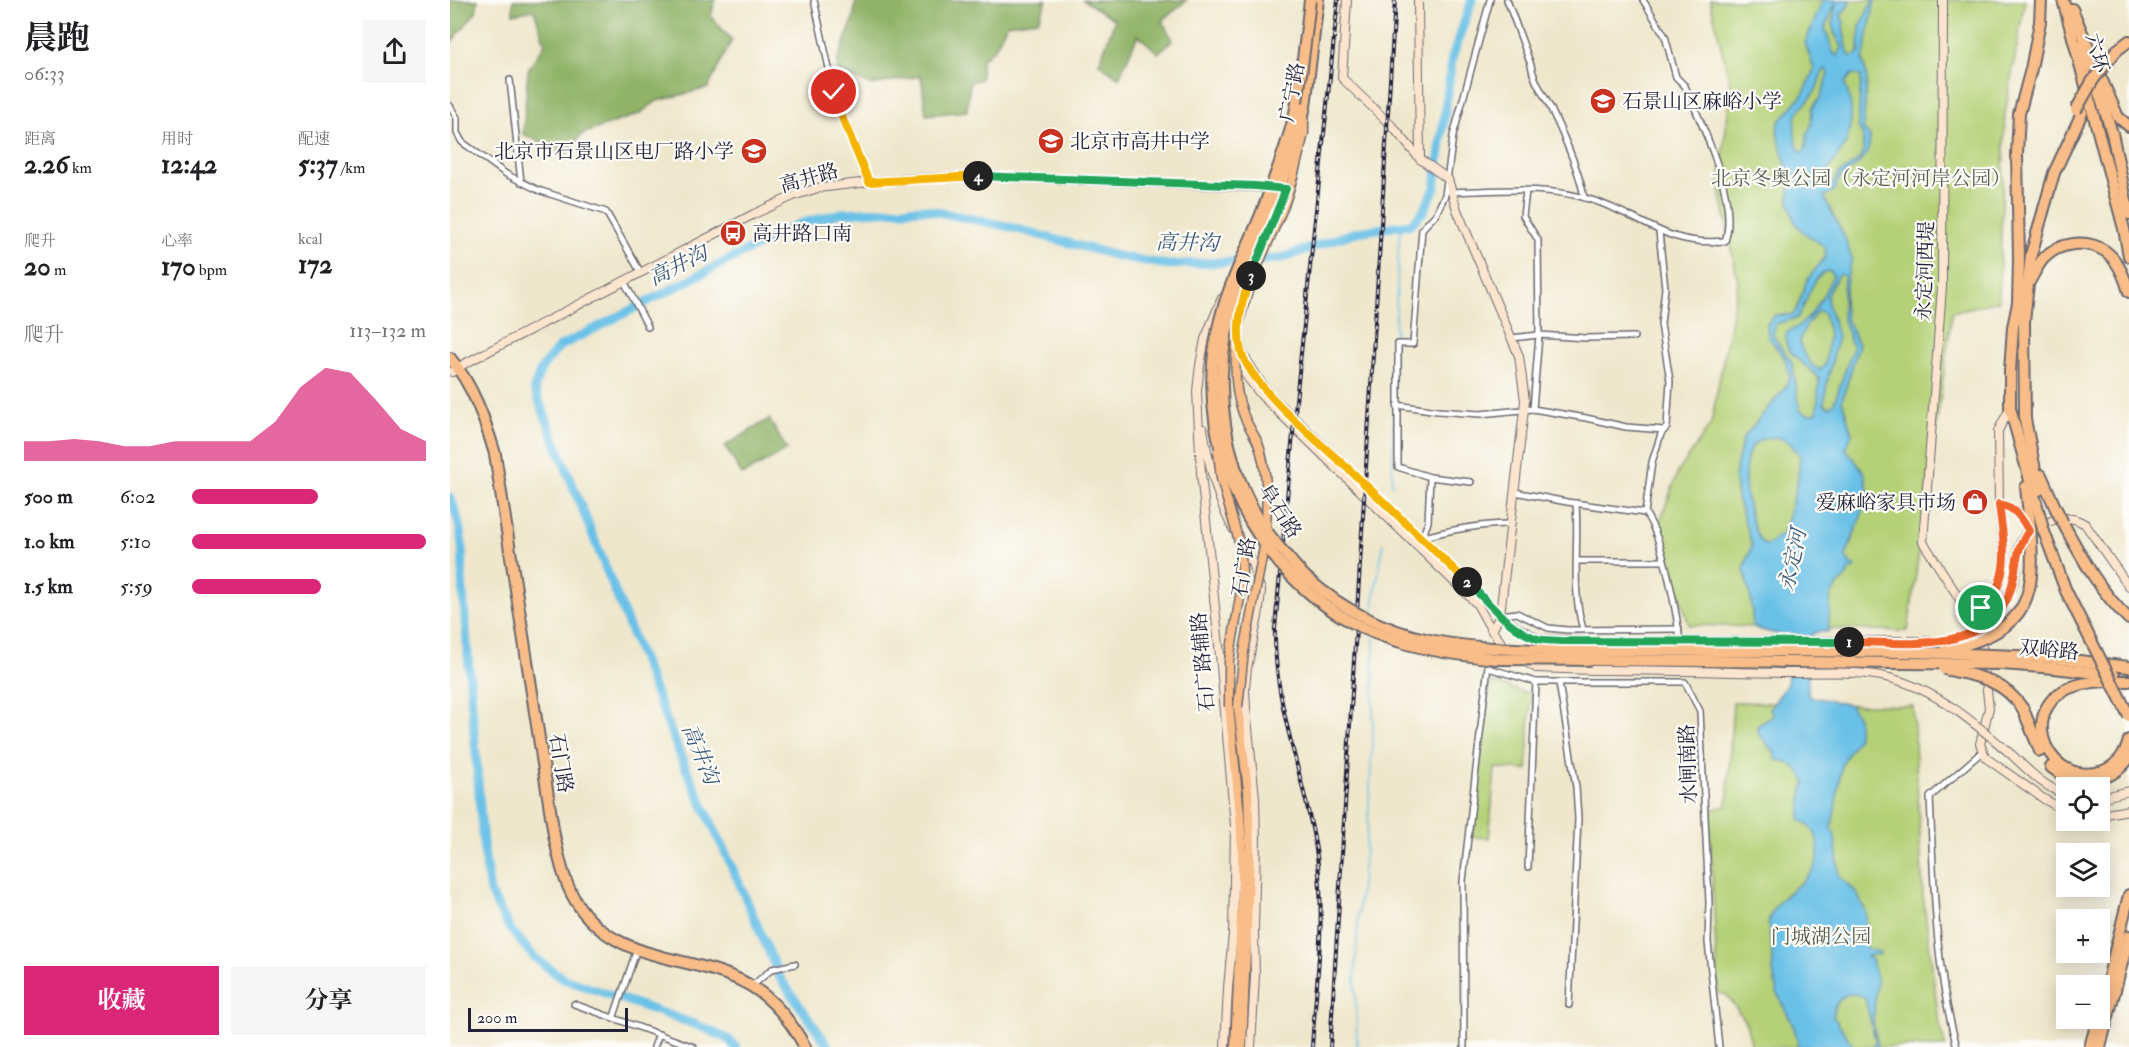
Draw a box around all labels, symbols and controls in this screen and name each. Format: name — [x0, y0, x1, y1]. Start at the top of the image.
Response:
text: 晨跑 — [24, 18, 90, 59]
button: share — [363, 20, 426, 83]
street label: 六环 — [2080, 30, 2114, 76]
street label: 广宁路 — [1274, 60, 1310, 124]
text: 06:33 — [24, 61, 65, 86]
pin — [808, 66, 859, 117]
icon: check — [817, 75, 850, 108]
school or university icon: 石景山区麻峪小学 — [1588, 86, 1618, 116]
place label: 石景山区麻峪小学 — [1622, 89, 1782, 114]
school or university icon: 北京市高井中学 — [1036, 126, 1066, 156]
text: 距离 — [24, 129, 56, 149]
text: 用时 — [161, 129, 193, 149]
text: 配速 — [298, 129, 330, 149]
place label: 北京市高井中学 — [1070, 129, 1210, 154]
school or university icon: 北京市石景山区电厂路小学 — [739, 136, 769, 166]
place label: 北京市石景山区电厂路小学 — [494, 139, 734, 164]
text: 2.26 — [24, 149, 69, 181]
text: 12:42 — [161, 149, 217, 181]
text: 5:37 — [298, 149, 338, 181]
text: km — [69, 158, 92, 178]
text: /km — [338, 158, 365, 178]
street label: 高井路 — [777, 158, 841, 198]
pin: 4 — [963, 161, 993, 191]
text: 4 — [974, 166, 982, 186]
park label: 北京冬奥公园（永定河河岸公园） — [1711, 166, 2011, 191]
bus stop icon: 高井路口南 — [718, 218, 748, 248]
place label: 高井路口南 — [752, 221, 852, 246]
street label: 永定河西堤 — [1911, 221, 1939, 321]
text: kcal — [298, 229, 323, 249]
water label: 高井沟 — [1155, 229, 1222, 257]
text: 爬升 — [24, 231, 56, 251]
text: 心率 — [161, 231, 193, 251]
water label: 高井沟 — [644, 238, 715, 292]
text: 172 — [298, 249, 332, 281]
text: 20 — [24, 251, 51, 283]
text: 170 — [161, 251, 195, 283]
text: m — [51, 260, 66, 280]
text: bpm — [195, 260, 227, 280]
pin: 3 — [1236, 261, 1266, 291]
text: 3 — [1248, 266, 1254, 286]
text: 113–132 m — [349, 318, 426, 343]
text: 爬升 — [24, 322, 64, 347]
street label: 阜石路 — [1253, 479, 1307, 543]
text: 500 m — [24, 484, 73, 509]
text: 6:02 — [120, 484, 155, 509]
shop icon: 爱麻峪家具市场 — [1960, 487, 1990, 517]
place label: 爱麻峪家具市场 — [1816, 490, 1956, 515]
water label: 永定河 — [1773, 522, 1814, 594]
text: 1.0 km — [24, 529, 75, 554]
text: 5:10 — [120, 529, 151, 554]
street label: 石广路 — [1227, 535, 1261, 599]
pin: 2 — [1452, 567, 1482, 597]
text: 2 — [1463, 572, 1471, 592]
text: 1.5 km — [24, 574, 73, 599]
text: 5:59 — [120, 574, 153, 599]
pin — [1955, 582, 2006, 633]
icon: arrive — [1964, 591, 1997, 624]
street label: 石广路辅路 — [1186, 611, 1220, 713]
pin: 1 — [1834, 627, 1864, 657]
text: 1 — [1846, 632, 1852, 652]
street label: 双峪路 — [2018, 635, 2080, 665]
water label: 高井沟 — [675, 720, 726, 791]
street label: 水闸南路 — [1674, 724, 1702, 804]
street label: 石门路 — [544, 731, 578, 795]
map controls — [2056, 777, 2110, 1029]
button: locate — [2056, 777, 2110, 831]
button: layers — [2056, 843, 2110, 897]
button: + — [2056, 909, 2110, 963]
park label: 门城湖公园 — [1771, 924, 1871, 949]
button: 收藏 — [24, 966, 219, 1035]
button: 分享 — [231, 966, 426, 1035]
button: − — [2056, 975, 2110, 1029]
scale bar — [468, 1005, 628, 1032]
text: 200 m — [477, 1008, 517, 1028]

